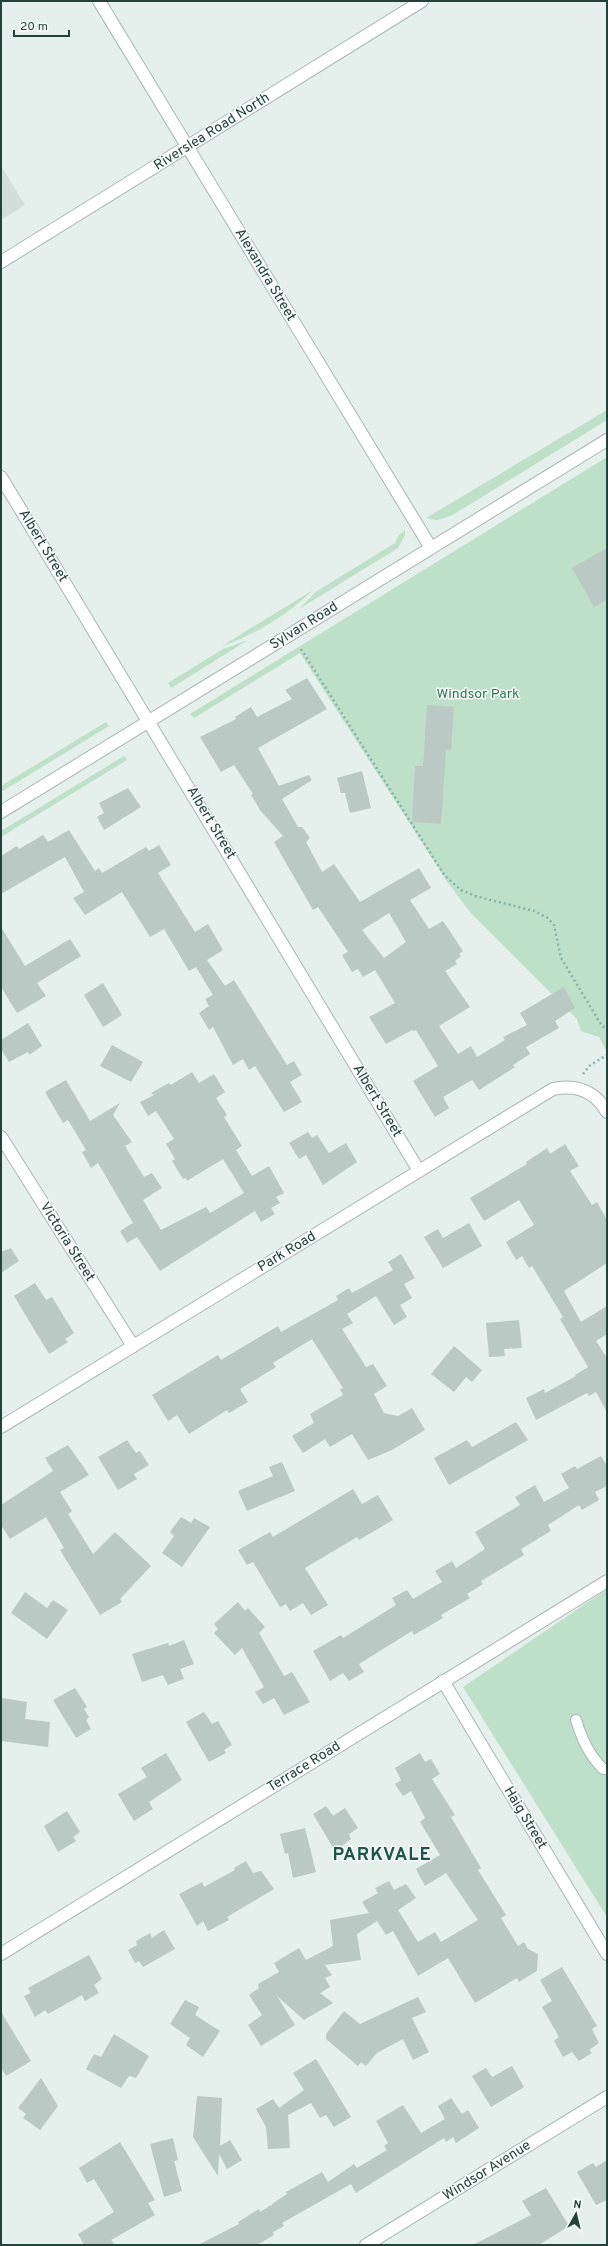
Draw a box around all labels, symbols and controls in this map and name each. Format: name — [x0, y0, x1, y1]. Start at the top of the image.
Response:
scale bar — [14, 12, 69, 38]
text: 20 m — [20, 19, 48, 35]
street label: Riverslea Road North — [151, 89, 273, 175]
street label: Alexandra Street — [231, 226, 299, 324]
street label: Albert Street — [15, 507, 71, 585]
street label: Sylvan Road — [267, 598, 341, 654]
park label: Windsor Park — [436, 686, 520, 703]
street label: Albert Street — [183, 784, 239, 862]
street label: Albert Street — [349, 1062, 405, 1140]
street label: Victoria Street — [36, 1199, 98, 1285]
street label: Park Road — [255, 1228, 319, 1276]
street label: Terrace Road — [264, 1738, 344, 1796]
street label: Haig Street — [500, 1784, 550, 1852]
district label: PARKVALE — [332, 1844, 432, 1867]
street label: Windsor Avenue — [440, 2137, 534, 2205]
north arrow — [556, 2194, 596, 2234]
text: N — [572, 2198, 582, 2213]

